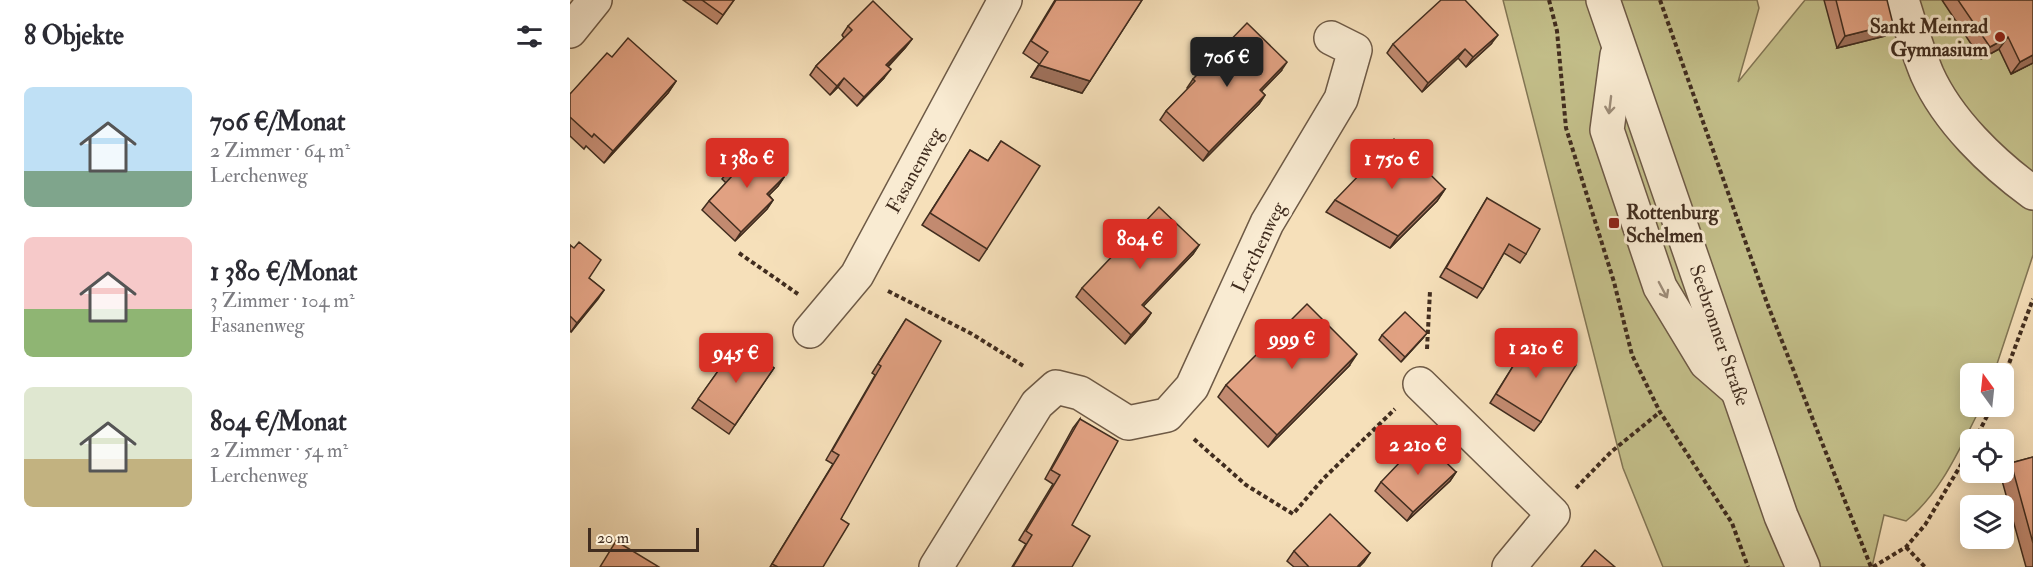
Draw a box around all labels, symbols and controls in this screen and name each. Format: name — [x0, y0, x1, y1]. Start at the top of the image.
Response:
place label: Sankt Meinrad Gymnasium — [1870, 14, 1988, 63]
text: 8 Objekte — [24, 20, 124, 52]
icon: filters — [513, 20, 546, 53]
marker: Sankt Meinrad Gymnasium — [1993, 30, 2007, 44]
pin: 706 € — [1185, 37, 1269, 88]
text: 706 € — [1204, 44, 1250, 69]
one-way arrow — [1605, 95, 1616, 114]
text: 706 €/Monat — [210, 106, 345, 138]
icon: home — [72, 111, 144, 183]
street label: Fasanenweg — [881, 122, 949, 218]
text: 2 Zimmer · 64 m² — [210, 138, 350, 163]
pin: 1 380 € — [692, 138, 802, 189]
pin: 1 750 € — [1337, 139, 1447, 190]
text: 1 380 € — [720, 145, 774, 170]
text: 1 750 € — [1364, 146, 1420, 171]
text: Lerchenweg — [210, 163, 308, 188]
street label: Lerchenweg — [1226, 197, 1292, 297]
place label: Rottenburg Schelmen — [1626, 200, 1720, 248]
marker: Rottenburg Schelmen — [1607, 216, 1621, 230]
pin: 804 € — [1098, 219, 1182, 270]
text: 804 € — [1117, 226, 1163, 251]
text: 1 380 €/Monat — [210, 256, 357, 288]
icon: home — [72, 261, 144, 333]
street label: Seebronner Straße — [1684, 261, 1755, 409]
one-way arrow — [1658, 281, 1669, 299]
text: 3 Zimmer · 104 m² — [210, 288, 355, 313]
text: Fasanenweg — [210, 313, 304, 338]
pin: 999 € — [1250, 319, 1334, 370]
text: 999 € — [1269, 326, 1315, 351]
pin: 1 210 € — [1481, 328, 1591, 379]
pin: 945 € — [694, 333, 778, 384]
text: 1 210 € — [1509, 335, 1563, 360]
text: 945 € — [713, 340, 759, 365]
north arrow — [1960, 363, 2014, 417]
map controls — [1960, 363, 2014, 549]
text: 804 €/Monat — [210, 406, 347, 438]
icon: home — [72, 411, 144, 483]
pin: 2 210 € — [1363, 425, 1473, 476]
button: locate — [1960, 429, 2014, 483]
text: 2 210 € — [1389, 432, 1447, 457]
text: 2 Zimmer · 54 m² — [210, 438, 348, 463]
text: Lerchenweg — [210, 463, 308, 488]
button: layers — [1960, 495, 2014, 549]
scale bar — [588, 525, 699, 552]
text: 20 m — [597, 528, 629, 548]

